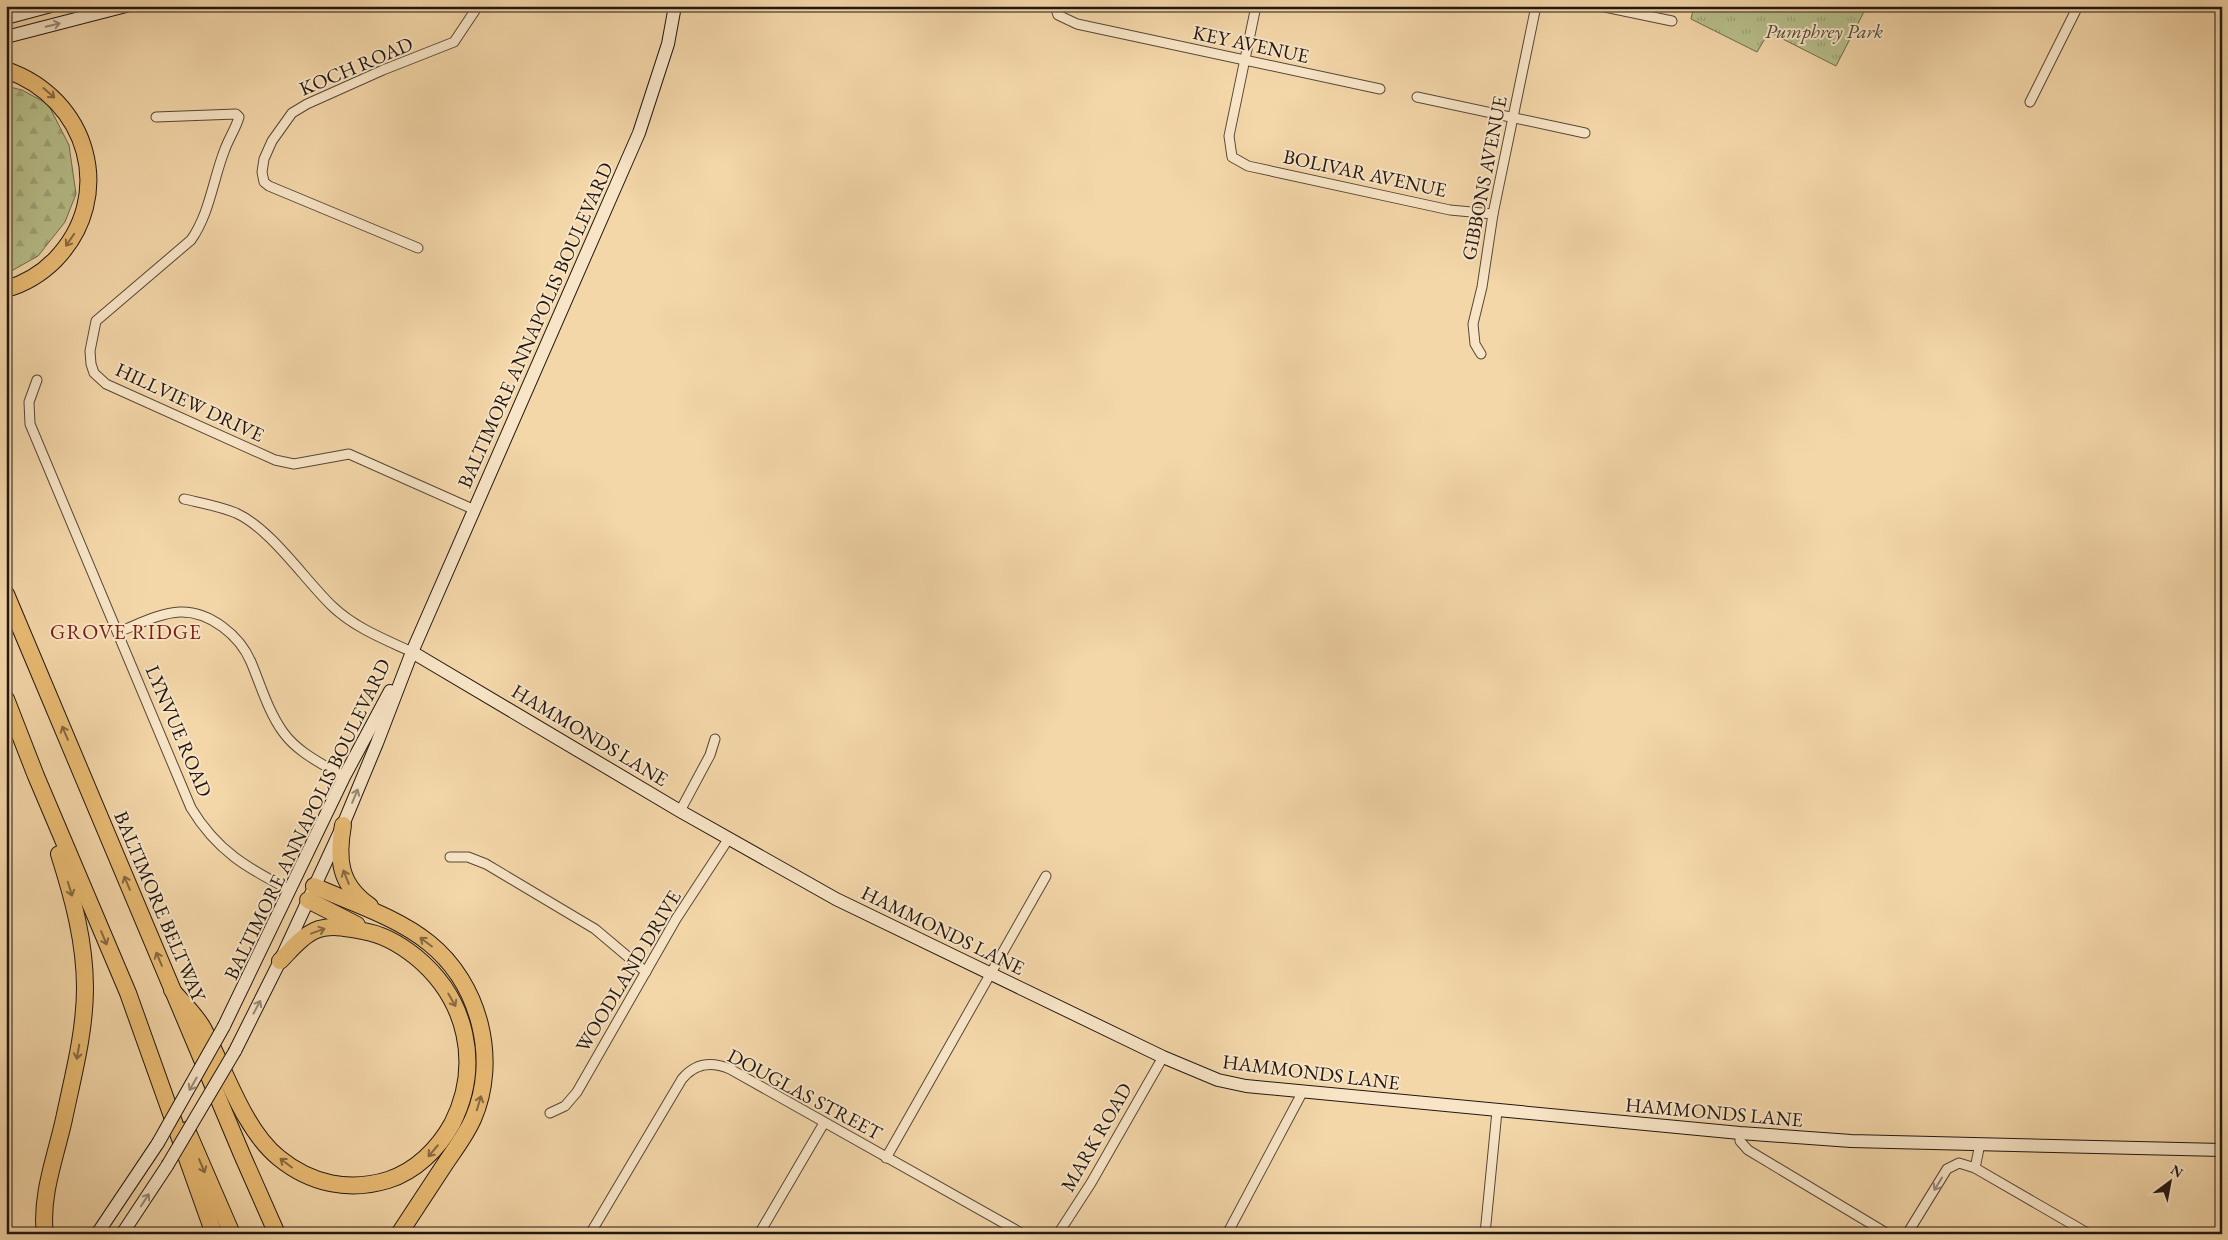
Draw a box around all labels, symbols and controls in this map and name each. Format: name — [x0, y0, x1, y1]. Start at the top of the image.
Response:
park label: Pumphrey Park — [1765, 18, 1883, 44]
street label: KEY AVENUE — [1191, 19, 1311, 69]
one-way arrow — [45, 20, 61, 29]
street label: KOCH ROAD — [295, 30, 417, 102]
one-way arrow — [42, 87, 55, 99]
street label: GIBBONS AVENUE — [1455, 94, 1513, 262]
street label: BOLIVAR AVENUE — [1281, 143, 1449, 203]
street label: BALTIMORE ANNAPOLIS BOULEVARD — [451, 158, 619, 492]
one-way arrow — [65, 233, 76, 247]
street label: HILLVIEW DRIVE — [112, 356, 268, 448]
district label: GROVE RIDGE — [50, 618, 202, 645]
street label: BALTIMORE ANNAPOLIS BOULEVARD — [218, 654, 396, 984]
street label: LYNVUE ROAD — [140, 661, 218, 801]
street label: HAMMONDS LANE — [507, 678, 673, 792]
one-way arrow — [59, 726, 69, 741]
one-way arrow — [350, 789, 360, 804]
street label: BALTIMORE BELTWAY — [108, 807, 212, 1006]
one-way arrow — [340, 870, 350, 885]
one-way arrow — [122, 876, 132, 891]
street label: HAMMONDS LANE — [857, 879, 1029, 981]
one-way arrow — [65, 881, 75, 897]
street label: WOODLAND DRIVE — [569, 885, 687, 1057]
one-way arrow — [310, 926, 325, 935]
one-way arrow — [100, 930, 110, 945]
one-way arrow — [419, 937, 433, 947]
one-way arrow — [154, 952, 164, 967]
one-way arrow — [448, 992, 457, 1007]
one-way arrow — [252, 1000, 262, 1015]
street label: DOUGLAS STREET — [723, 1042, 887, 1146]
one-way arrow — [72, 1043, 82, 1059]
street label: HAMMONDS LANE — [1221, 1048, 1401, 1096]
one-way arrow — [187, 1077, 197, 1091]
street label: MARK ROAD — [1054, 1078, 1138, 1196]
street label: HAMMONDS LANE — [1624, 1091, 1804, 1133]
one-way arrow — [474, 1095, 484, 1111]
one-way arrow — [427, 1144, 438, 1157]
one-way arrow — [198, 1158, 208, 1173]
one-way arrow — [279, 1158, 293, 1168]
north arrow — [2146, 1158, 2196, 1208]
text: N — [2167, 1160, 2187, 1182]
one-way arrow — [1932, 1177, 1942, 1191]
one-way arrow — [139, 1193, 150, 1207]

